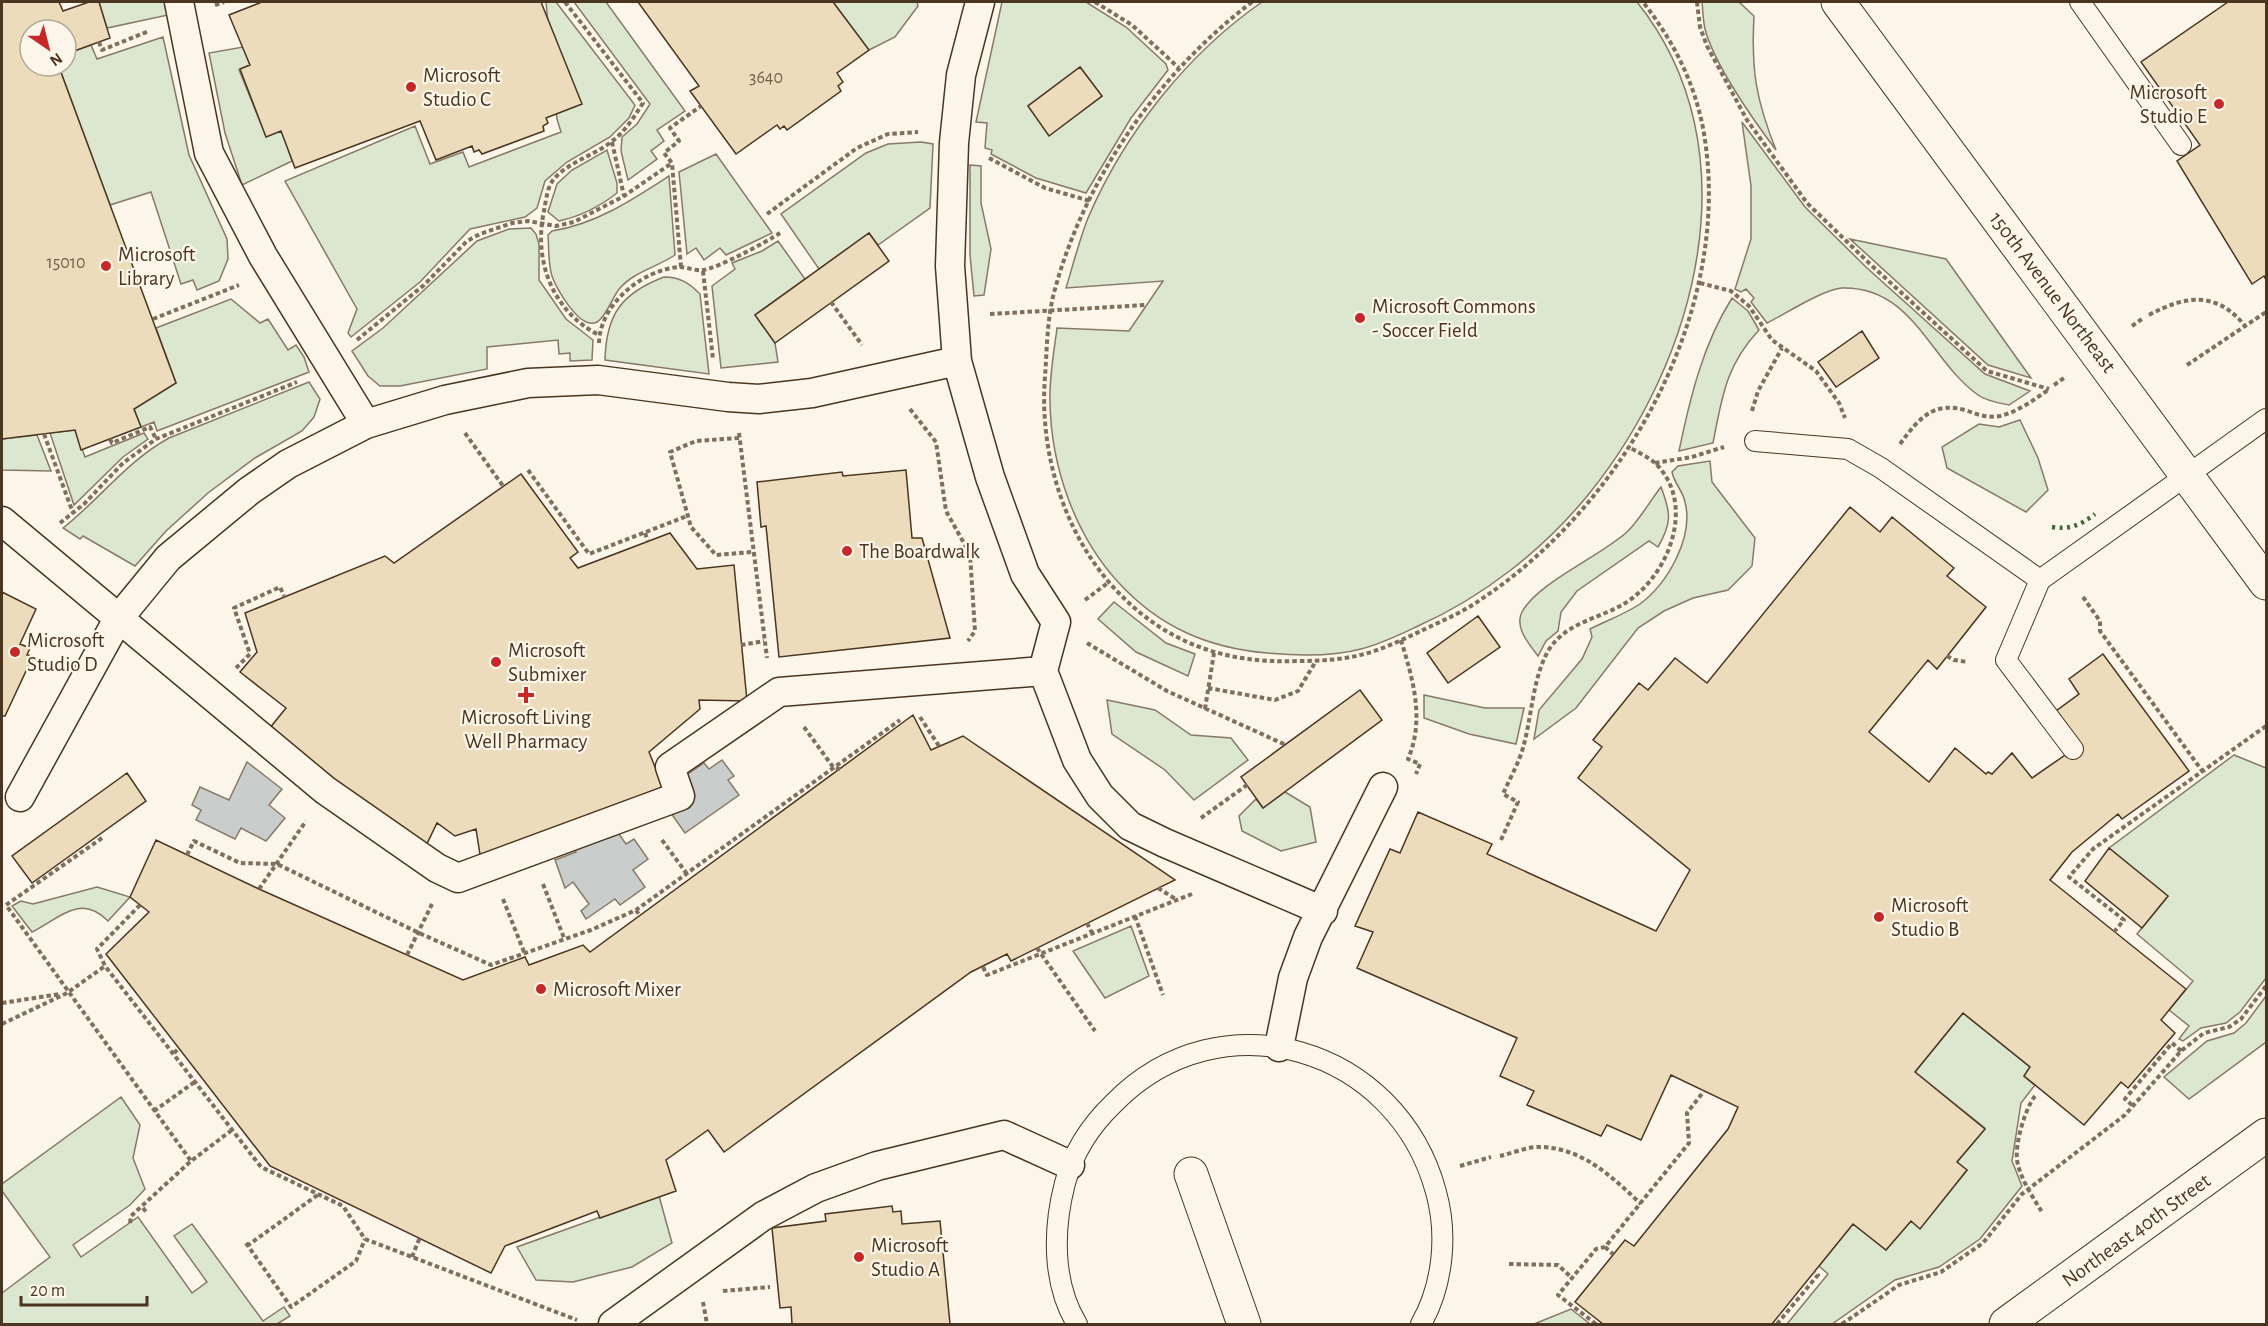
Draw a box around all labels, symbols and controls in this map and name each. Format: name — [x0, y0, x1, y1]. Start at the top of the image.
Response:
north arrow — [18, 18, 78, 78]
text: N — [47, 50, 65, 69]
place label: Microsoft Studio C — [423, 65, 501, 110]
house number: 3640 — [749, 69, 783, 87]
marker: Microsoft Studio C — [404, 80, 418, 94]
place label: Microsoft Studio E — [2129, 82, 2207, 127]
marker: Microsoft Studio E — [2212, 97, 2226, 111]
street label: 150th Avenue Northeast — [1985, 208, 2120, 377]
place label: Microsoft Library — [118, 244, 196, 289]
house number: 15010 — [47, 254, 85, 272]
marker: Microsoft Library — [99, 259, 113, 273]
place label: Microsoft Commons - Soccer Field — [1372, 296, 1536, 341]
marker: Microsoft Commons - Soccer Field — [1353, 311, 1367, 325]
place label: The Boardwalk — [859, 541, 980, 562]
marker: The Boardwalk — [840, 544, 854, 558]
place label: Microsoft Studio D — [27, 630, 105, 675]
place label: Microsoft Submixer — [508, 640, 587, 685]
marker: Microsoft Studio D — [8, 645, 22, 659]
marker: Microsoft Submixer — [489, 655, 503, 669]
marker: Microsoft Living Well Pharmacy — [519, 688, 533, 702]
place label: Microsoft Living Well Pharmacy — [461, 707, 592, 752]
place label: Microsoft Studio B — [1891, 895, 1969, 940]
marker: Microsoft Studio B — [1872, 910, 1886, 924]
place label: Microsoft Mixer — [553, 979, 681, 1000]
marker: Microsoft Mixer — [534, 982, 548, 996]
street label: Northeast 40th Street — [2058, 1170, 2214, 1291]
place label: Microsoft Studio A — [871, 1235, 949, 1280]
marker: Microsoft Studio A — [852, 1250, 866, 1264]
scale bar — [21, 1269, 147, 1307]
text: 20 m — [30, 1282, 65, 1300]

